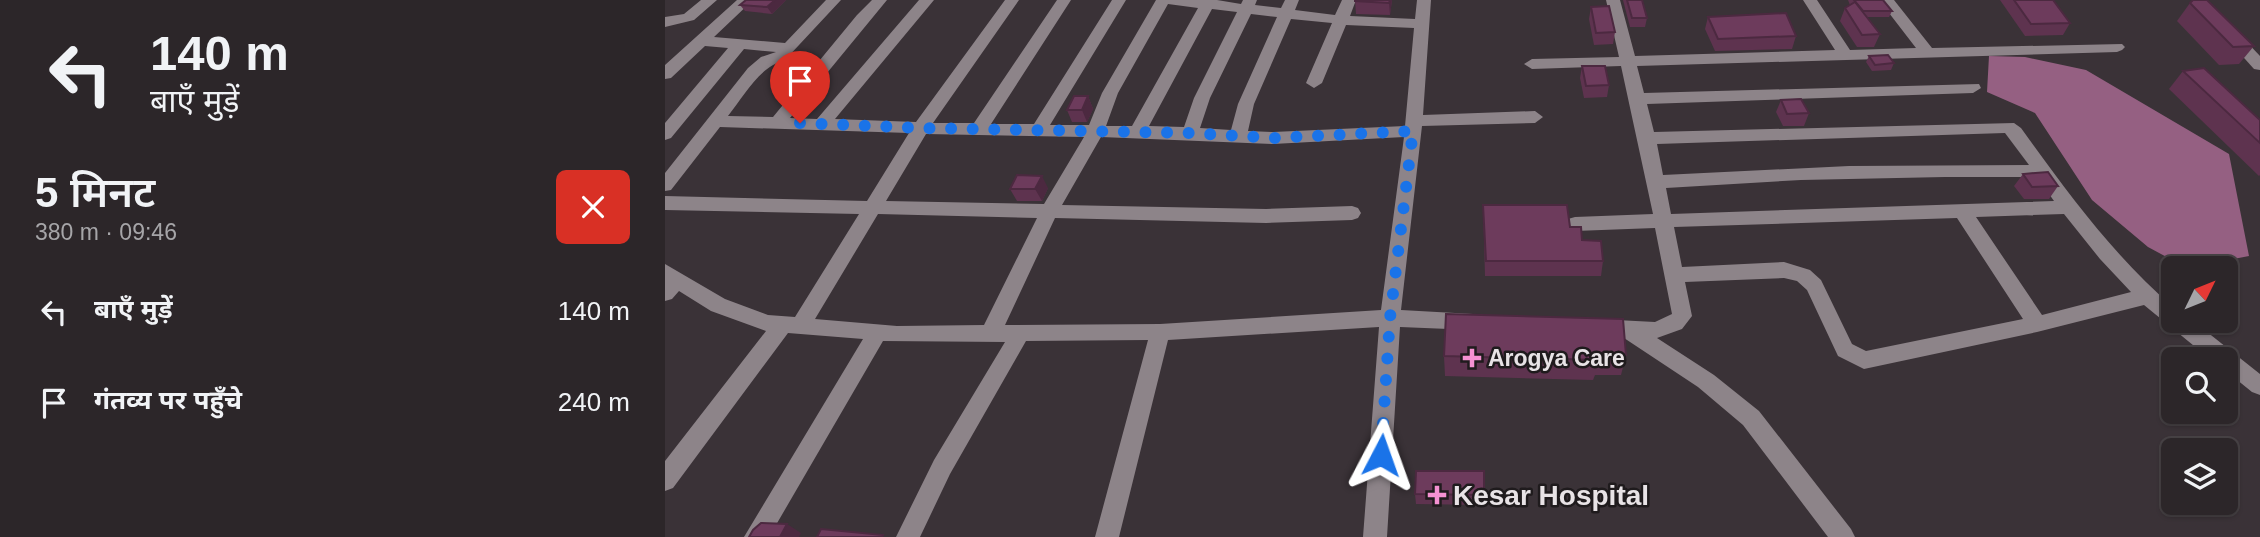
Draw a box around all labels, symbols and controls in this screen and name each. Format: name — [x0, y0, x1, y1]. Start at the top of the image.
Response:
text: 140 m — [150, 26, 289, 80]
icon: left — [35, 28, 126, 119]
pin — [770, 51, 830, 123]
icon: arrive — [781, 62, 819, 100]
text: बाएँ मुड़ें — [150, 83, 239, 119]
text: 5 मिनट — [35, 169, 155, 216]
button: close — [556, 170, 630, 244]
text: 380 m · 09:46 — [35, 219, 177, 245]
north arrow — [2161, 256, 2238, 332]
map controls — [2161, 256, 2238, 515]
icon: left — [35, 293, 73, 331]
text: बाएँ मुड़ें — [94, 294, 173, 324]
text: 140 m — [558, 296, 630, 326]
place label: Arogya Care — [1488, 345, 1625, 371]
button: search — [2161, 347, 2238, 424]
marker: Arogya Care — [1462, 348, 1482, 368]
icon: arrive — [35, 384, 73, 422]
text: गंतव्य पर पहुँचे — [94, 385, 242, 415]
text: 240 m — [558, 387, 630, 417]
position arrow — [1344, 418, 1418, 492]
button: layers — [2161, 438, 2238, 515]
place label: Kesar Hospital — [1453, 480, 1649, 511]
marker: Kesar Hospital — [1427, 485, 1447, 505]

